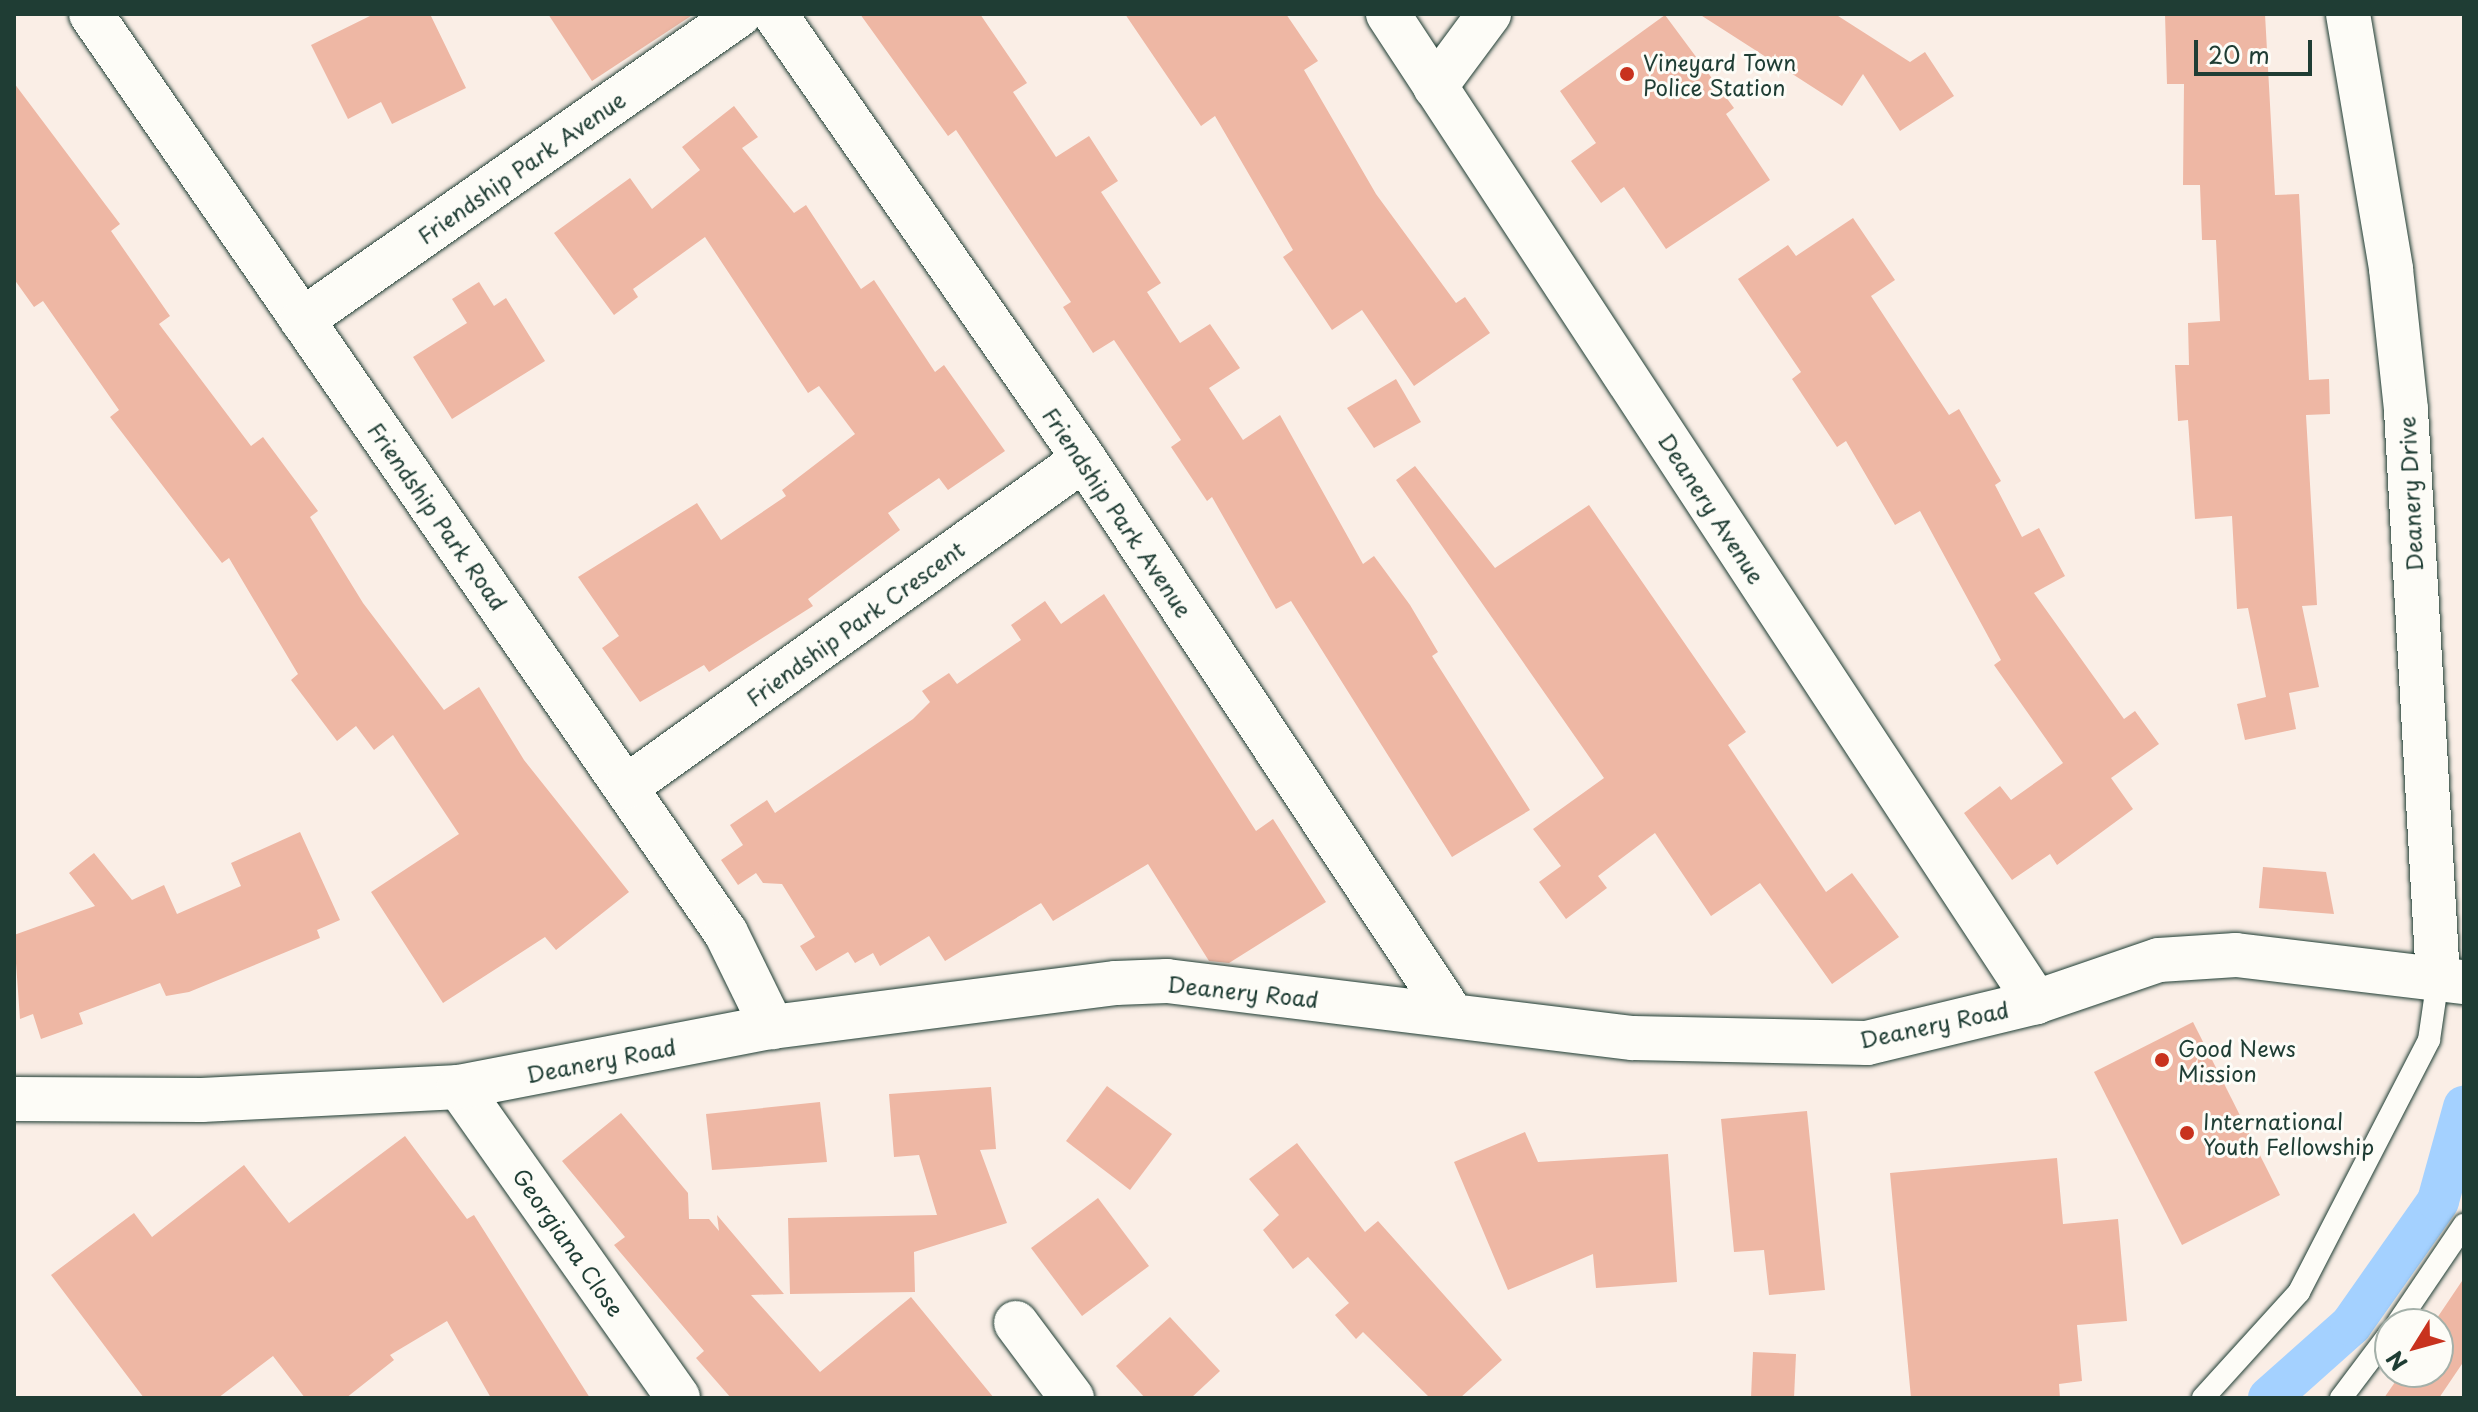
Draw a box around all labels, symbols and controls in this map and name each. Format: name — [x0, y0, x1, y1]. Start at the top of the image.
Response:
scale bar — [2198, 24, 2316, 74]
text: 20 m — [2208, 36, 2270, 72]
place label: Vineyard Town Police Station — [1643, 48, 1798, 100]
marker: Vineyard Town Police Station — [1618, 65, 1636, 83]
street label: Friendship Park Avenue — [413, 86, 629, 248]
street label: Friendship Park Avenue — [1038, 403, 1198, 621]
street label: Deanery Drive — [2393, 415, 2427, 573]
street label: Friendship Park Road — [363, 417, 513, 615]
street label: Deanery Avenue — [1653, 427, 1771, 589]
street label: Friendship Park Crescent — [741, 535, 969, 711]
street label: Deanery Road — [1166, 970, 1320, 1012]
street label: Deanery Road — [1856, 995, 2012, 1053]
street label: Deanery Road — [523, 1032, 679, 1088]
place label: Good News Mission — [2178, 1034, 2297, 1086]
marker: Good News Mission — [2153, 1051, 2171, 1069]
place label: International Youth Fellowship — [2203, 1107, 2376, 1158]
marker: International Youth Fellowship — [2178, 1124, 2196, 1142]
street label: Georgiana Close — [508, 1163, 630, 1321]
north arrow — [2374, 1308, 2454, 1388]
text: N — [2378, 1345, 2414, 1378]

